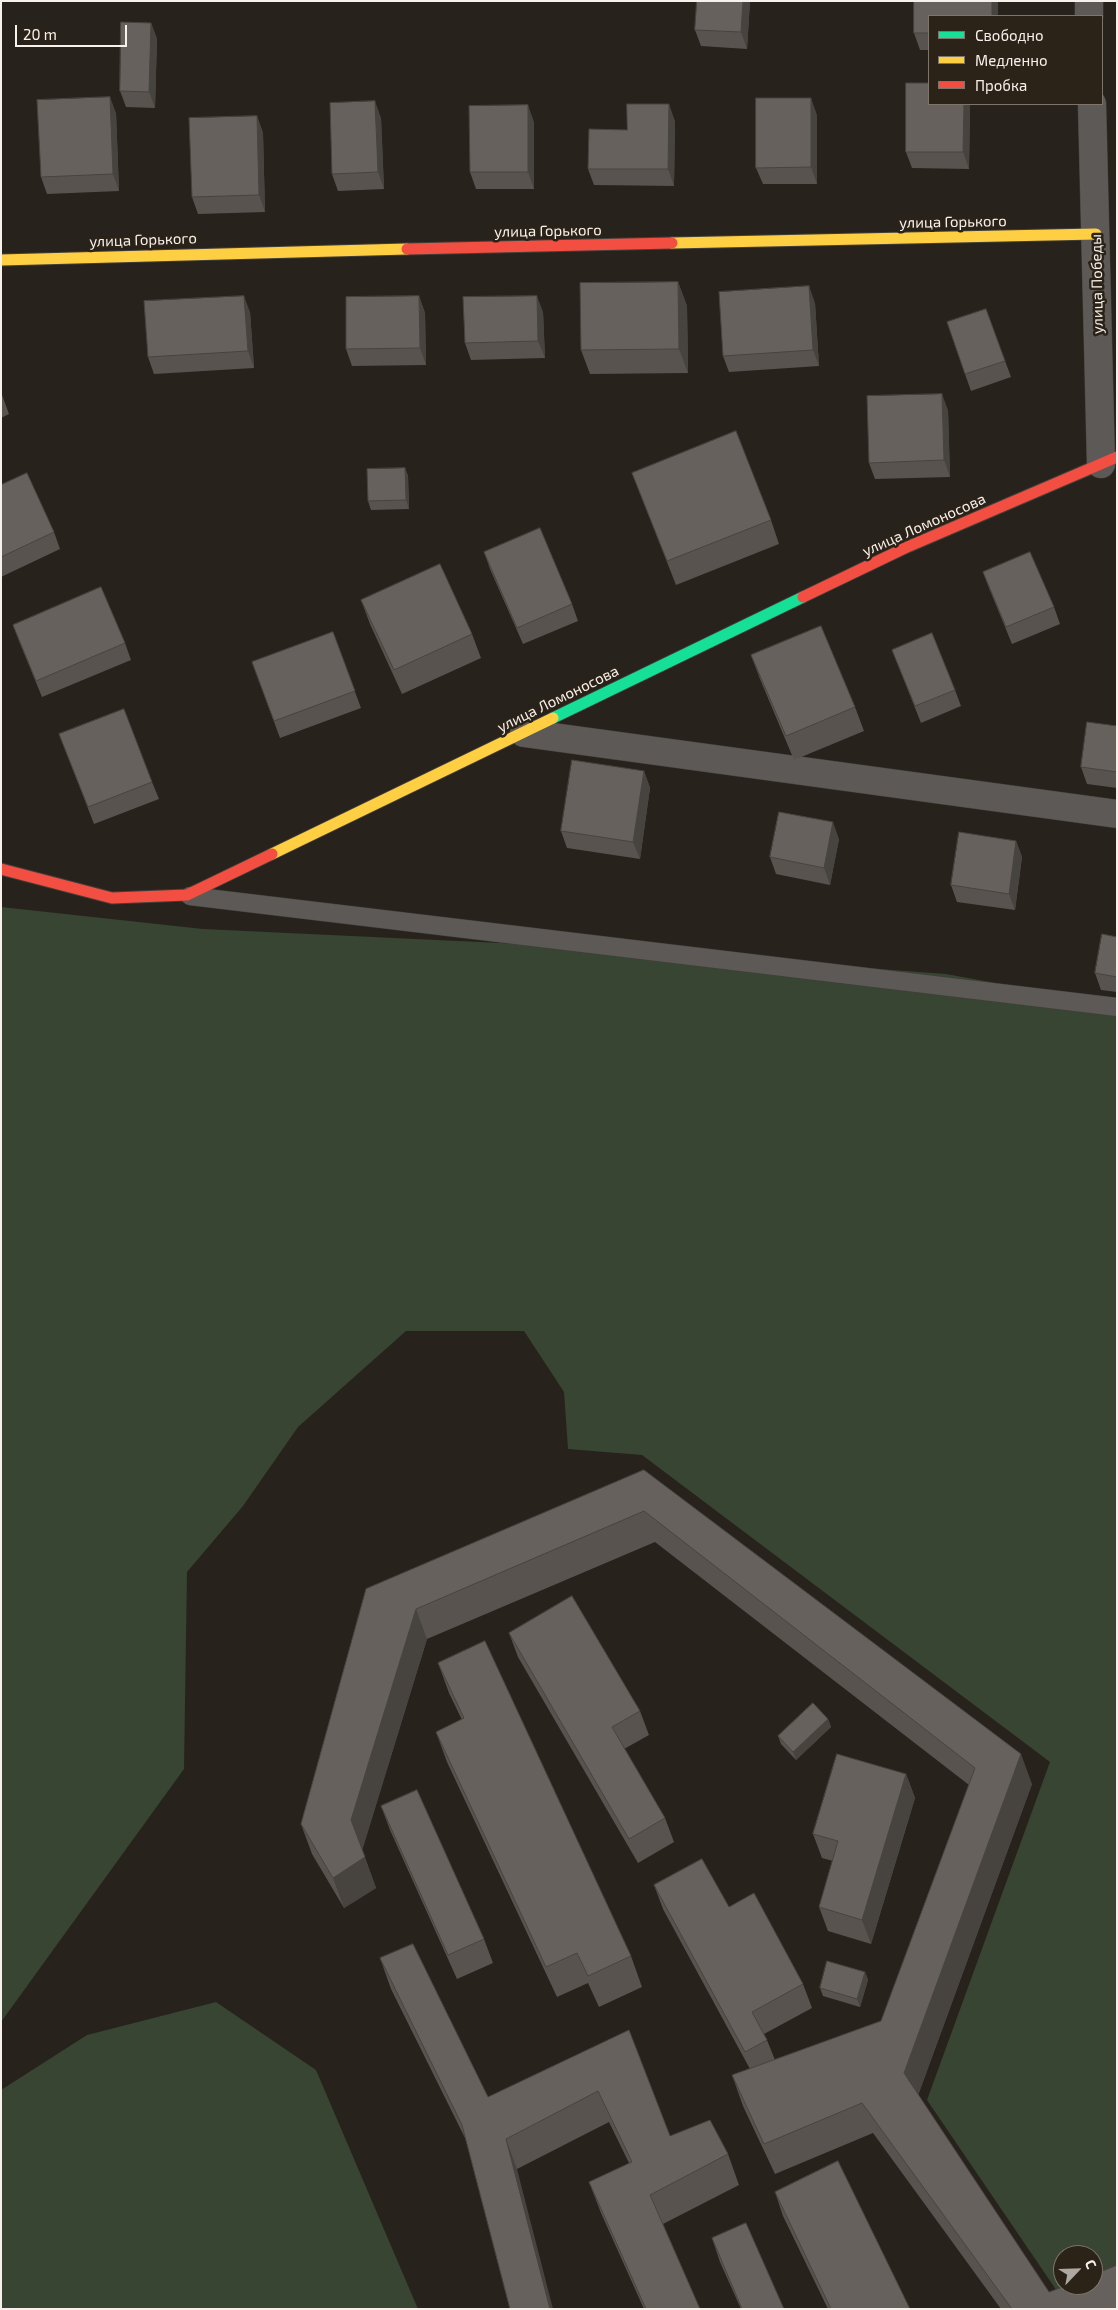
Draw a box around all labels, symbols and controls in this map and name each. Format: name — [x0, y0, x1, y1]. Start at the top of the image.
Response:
scale bar — [18, 15, 130, 47]
legend — [928, 15, 1103, 105]
text: 20 m — [23, 25, 57, 43]
text: Свободно — [975, 26, 1044, 44]
text: Медленно — [975, 51, 1048, 69]
text: Пробка — [975, 76, 1027, 94]
street label: улица Горького — [899, 212, 1007, 232]
street label: улица Горького — [494, 221, 602, 241]
street label: улица Горького — [89, 229, 197, 251]
street label: улица Победы — [1087, 234, 1107, 334]
street label: улица Ломоносова — [860, 490, 988, 560]
street label: улица Ломоносова — [494, 662, 622, 736]
north arrow — [1053, 2245, 1103, 2295]
text: С — [1082, 2257, 1101, 2271]

